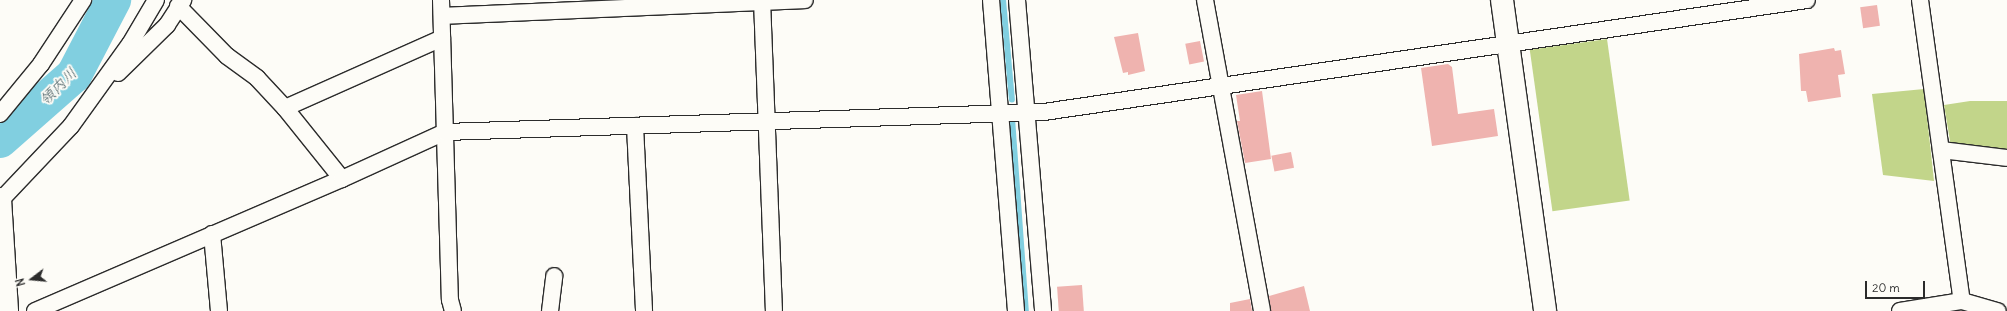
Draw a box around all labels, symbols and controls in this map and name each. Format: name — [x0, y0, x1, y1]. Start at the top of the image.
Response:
water label: 領内川 — [36, 64, 80, 108]
north arrow — [12, 259, 52, 299]
scale bar — [1867, 273, 1927, 299]
text: N — [13, 277, 28, 288]
text: 20 m — [1872, 280, 1900, 295]

